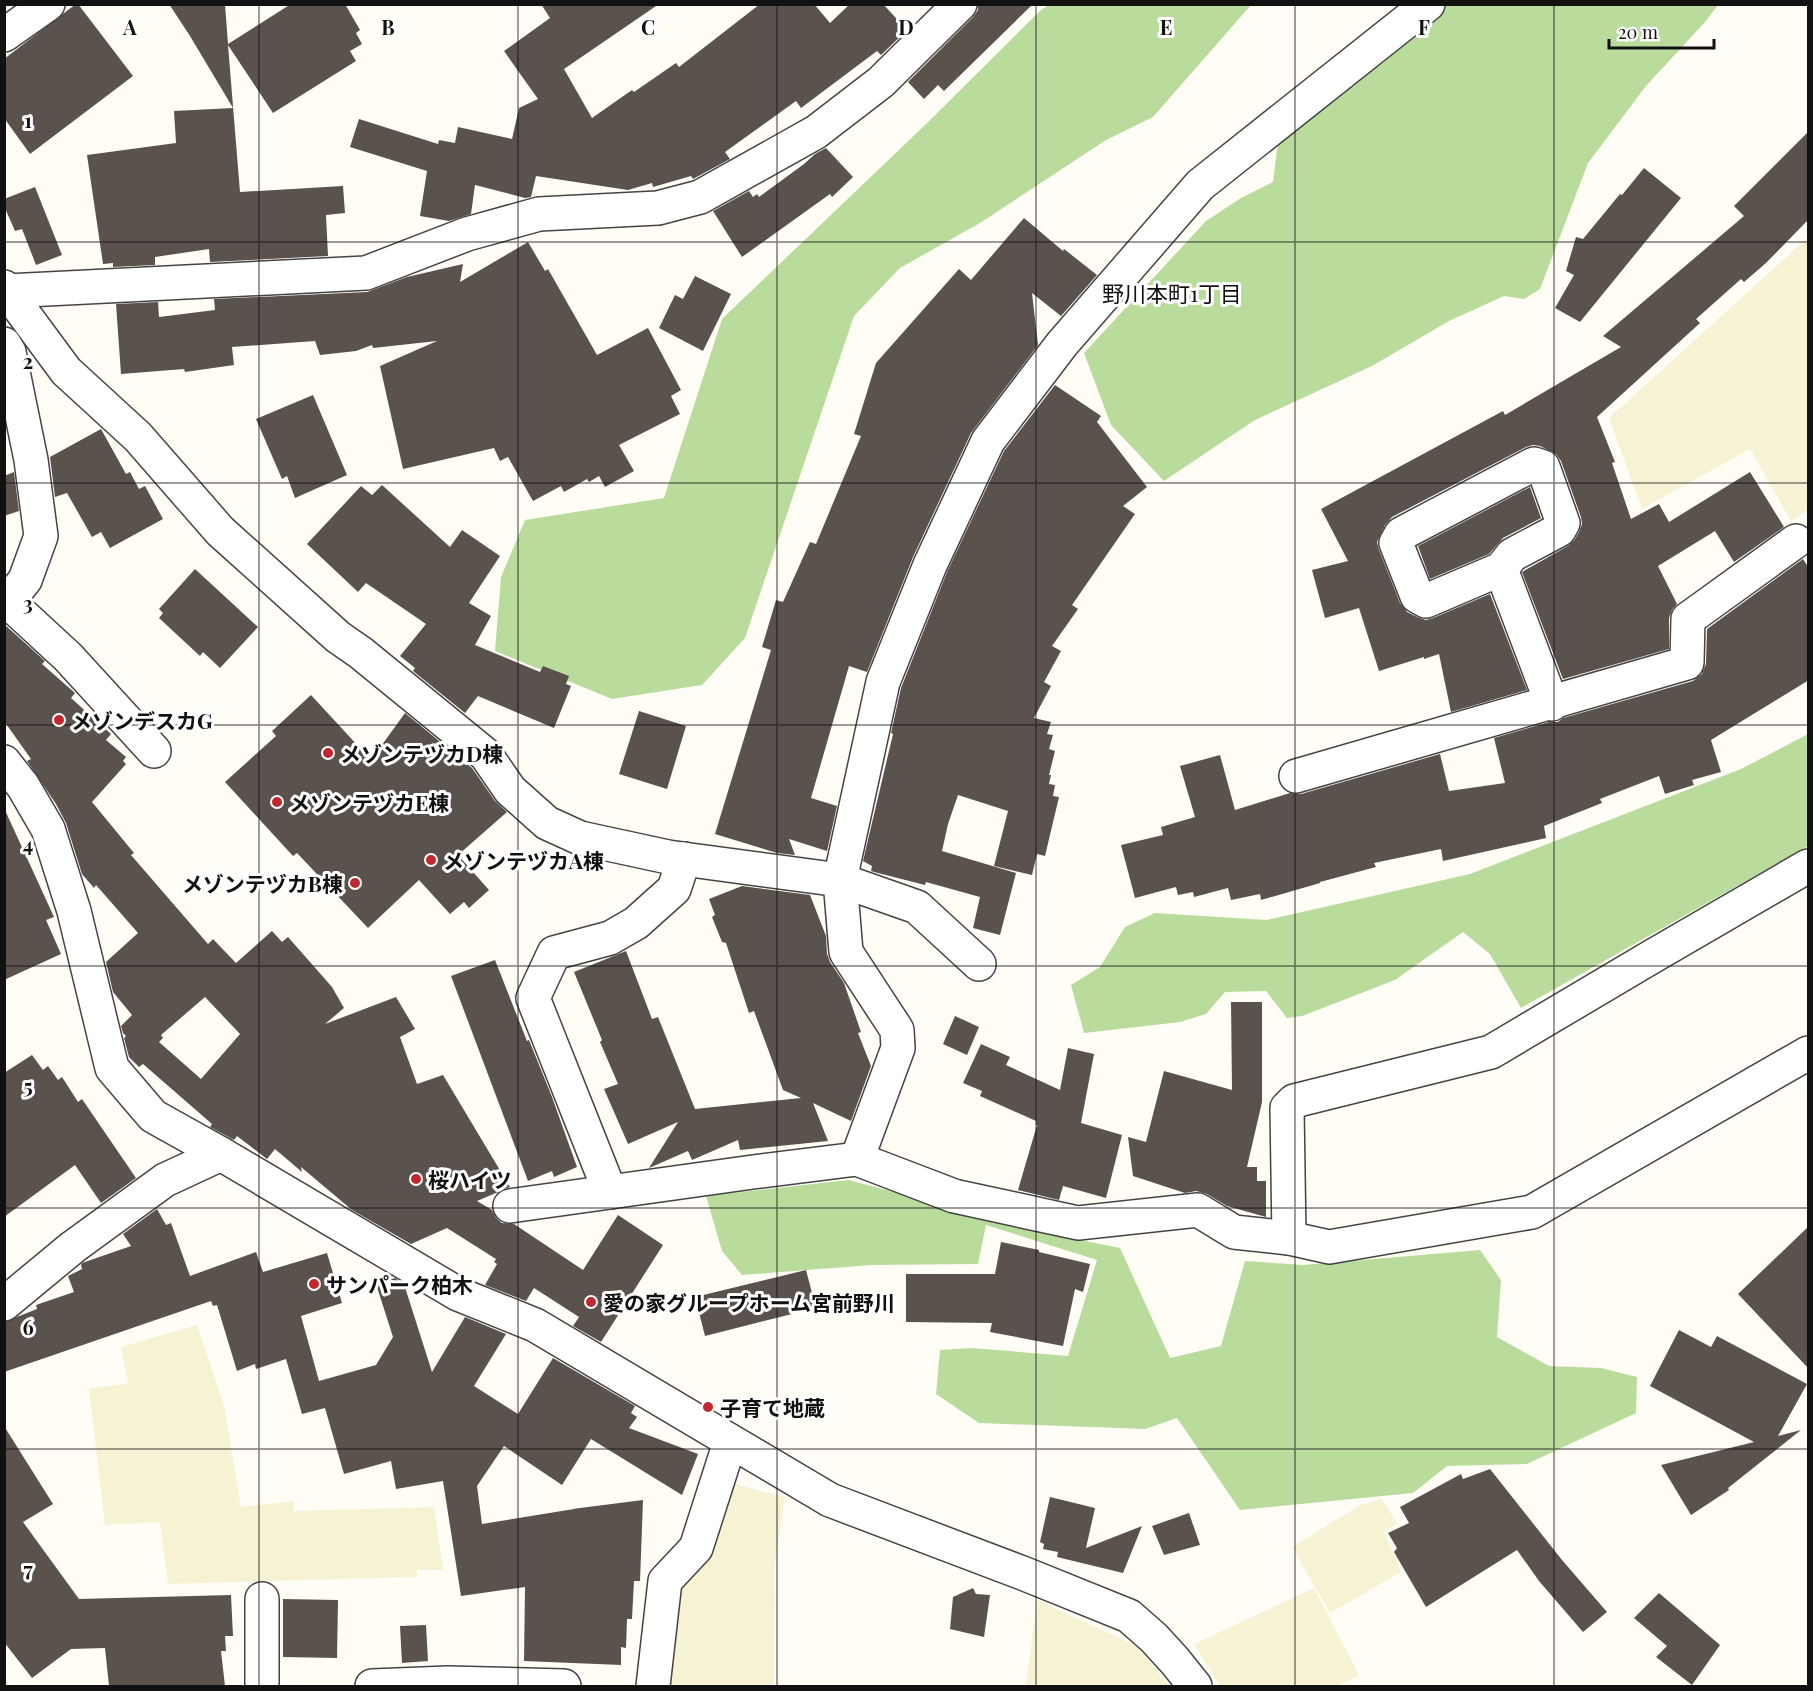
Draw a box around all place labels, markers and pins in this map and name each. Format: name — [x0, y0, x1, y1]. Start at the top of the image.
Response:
place label: メゾンデスカG — [71, 706, 212, 734]
marker: メゾンデスカG — [52, 713, 66, 727]
place label: メゾンテヅカD棟 — [340, 739, 503, 767]
marker: メゾンテヅカD棟 — [321, 746, 335, 760]
place label: メゾンテヅカE棟 — [289, 788, 449, 816]
marker: メゾンテヅカE棟 — [270, 795, 284, 809]
place label: メゾンテヅカA棟 — [443, 846, 604, 874]
marker: メゾンテヅカA棟 — [424, 853, 438, 867]
place label: メゾンテヅカB棟 — [182, 869, 343, 897]
marker: メゾンテヅカB棟 — [348, 876, 362, 890]
place label: 桜ハイツ — [428, 1165, 512, 1193]
marker: 桜ハイツ — [409, 1172, 423, 1186]
place label: サンパーク柏木 — [326, 1270, 473, 1298]
marker: サンパーク柏木 — [307, 1277, 321, 1291]
place label: 愛の家グループホーム宮前野川 — [603, 1288, 895, 1316]
marker: 愛の家グループホーム宮前野川 — [584, 1295, 598, 1309]
place label: 子育て地蔵 — [720, 1393, 825, 1421]
marker: 子育て地蔵 — [701, 1400, 715, 1414]

